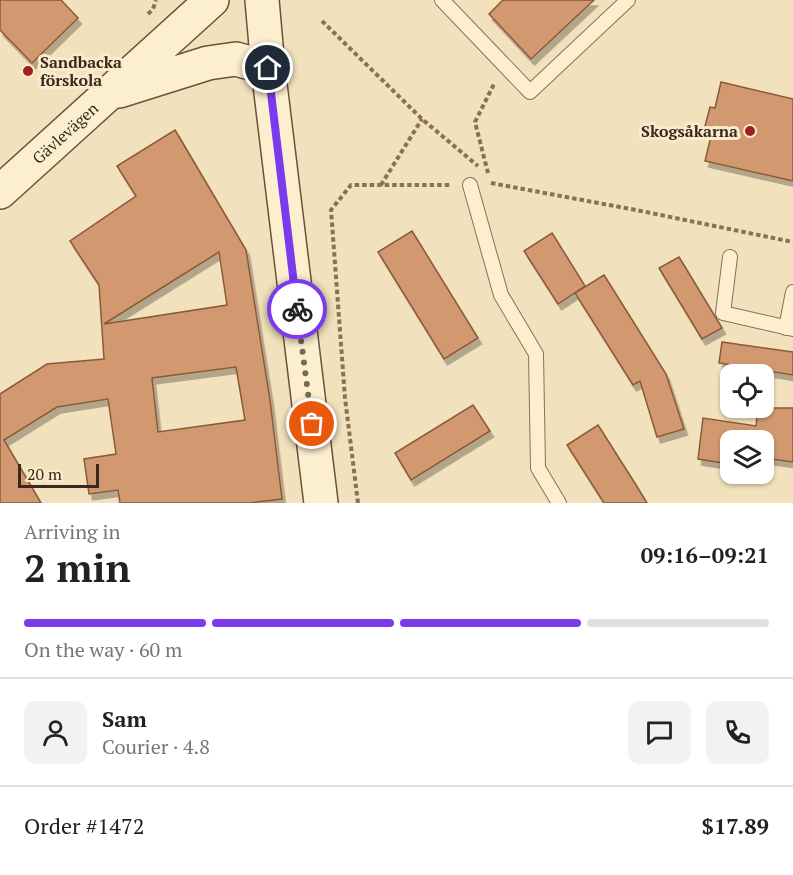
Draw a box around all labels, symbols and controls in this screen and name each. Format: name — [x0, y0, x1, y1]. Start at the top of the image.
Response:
pin — [242, 42, 293, 93]
place label: Sandbacka förskola — [40, 51, 122, 91]
icon: home — [251, 51, 284, 84]
marker: Sandbacka förskola — [21, 64, 35, 78]
street label: Gävlevägen — [27, 97, 103, 169]
place label: Skogsåkarna — [641, 120, 738, 142]
marker: Skogsåkarna — [743, 124, 757, 138]
courier — [267, 279, 327, 339]
icon: bike — [281, 293, 314, 326]
map controls — [720, 364, 774, 484]
button: locate — [720, 364, 774, 418]
pin — [286, 398, 337, 449]
icon: bag — [295, 407, 328, 440]
button: layers — [720, 430, 774, 484]
scale bar — [18, 461, 99, 489]
text: 20 m — [27, 463, 62, 485]
text: Arriving in — [24, 518, 120, 545]
text: 09:16–09:21 — [641, 540, 769, 569]
text: 2 min — [24, 541, 131, 593]
text: On the way · 60 m — [24, 636, 182, 663]
button: person — [24, 701, 87, 764]
button: chat — [628, 701, 691, 764]
button: phone — [706, 701, 769, 764]
text: Sam — [102, 704, 147, 733]
text: Courier · 4.8 — [102, 733, 210, 760]
text: Order #1472 — [24, 811, 144, 840]
text: $17.89 — [702, 811, 769, 840]

